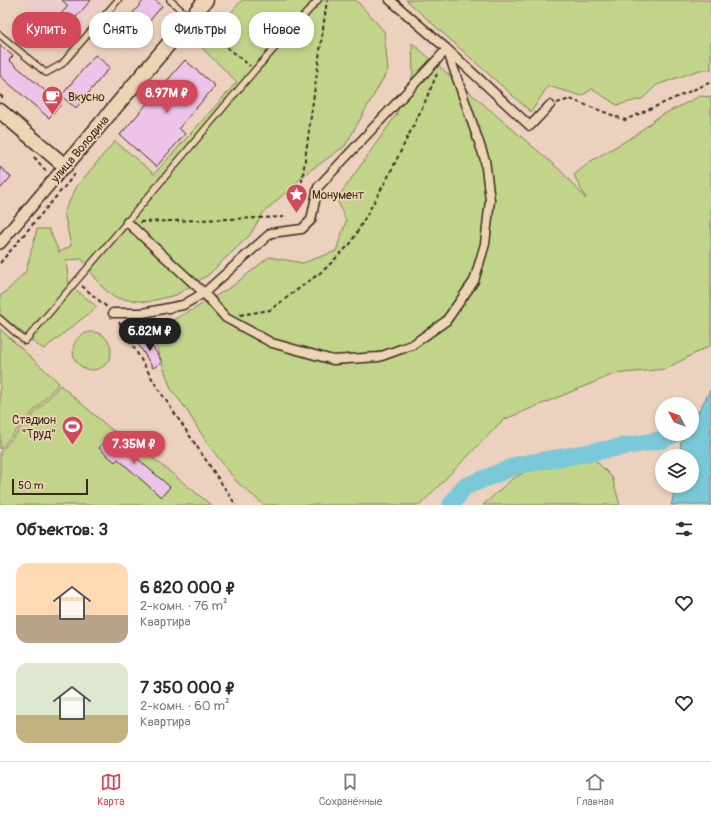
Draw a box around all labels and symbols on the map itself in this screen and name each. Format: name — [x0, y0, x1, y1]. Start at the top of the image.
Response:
pin: 8.97M ₽ — [130, 80, 204, 114]
cafe icon: Вкусно — [39, 84, 65, 117]
place label: Вкусно — [68, 90, 105, 105]
street label: улица Володина — [47, 113, 113, 187]
place icon: Монумент — [283, 182, 309, 215]
place label: Монумент — [312, 188, 364, 203]
pin: 6.82M ₽ — [113, 318, 187, 352]
north arrow — [655, 397, 699, 441]
place label: Стадион "Труд" — [12, 413, 56, 442]
sports icon: Стадион "Труд" — [59, 414, 85, 447]
pin: 7.35M ₽ — [97, 431, 171, 465]
scale bar — [12, 477, 88, 496]

